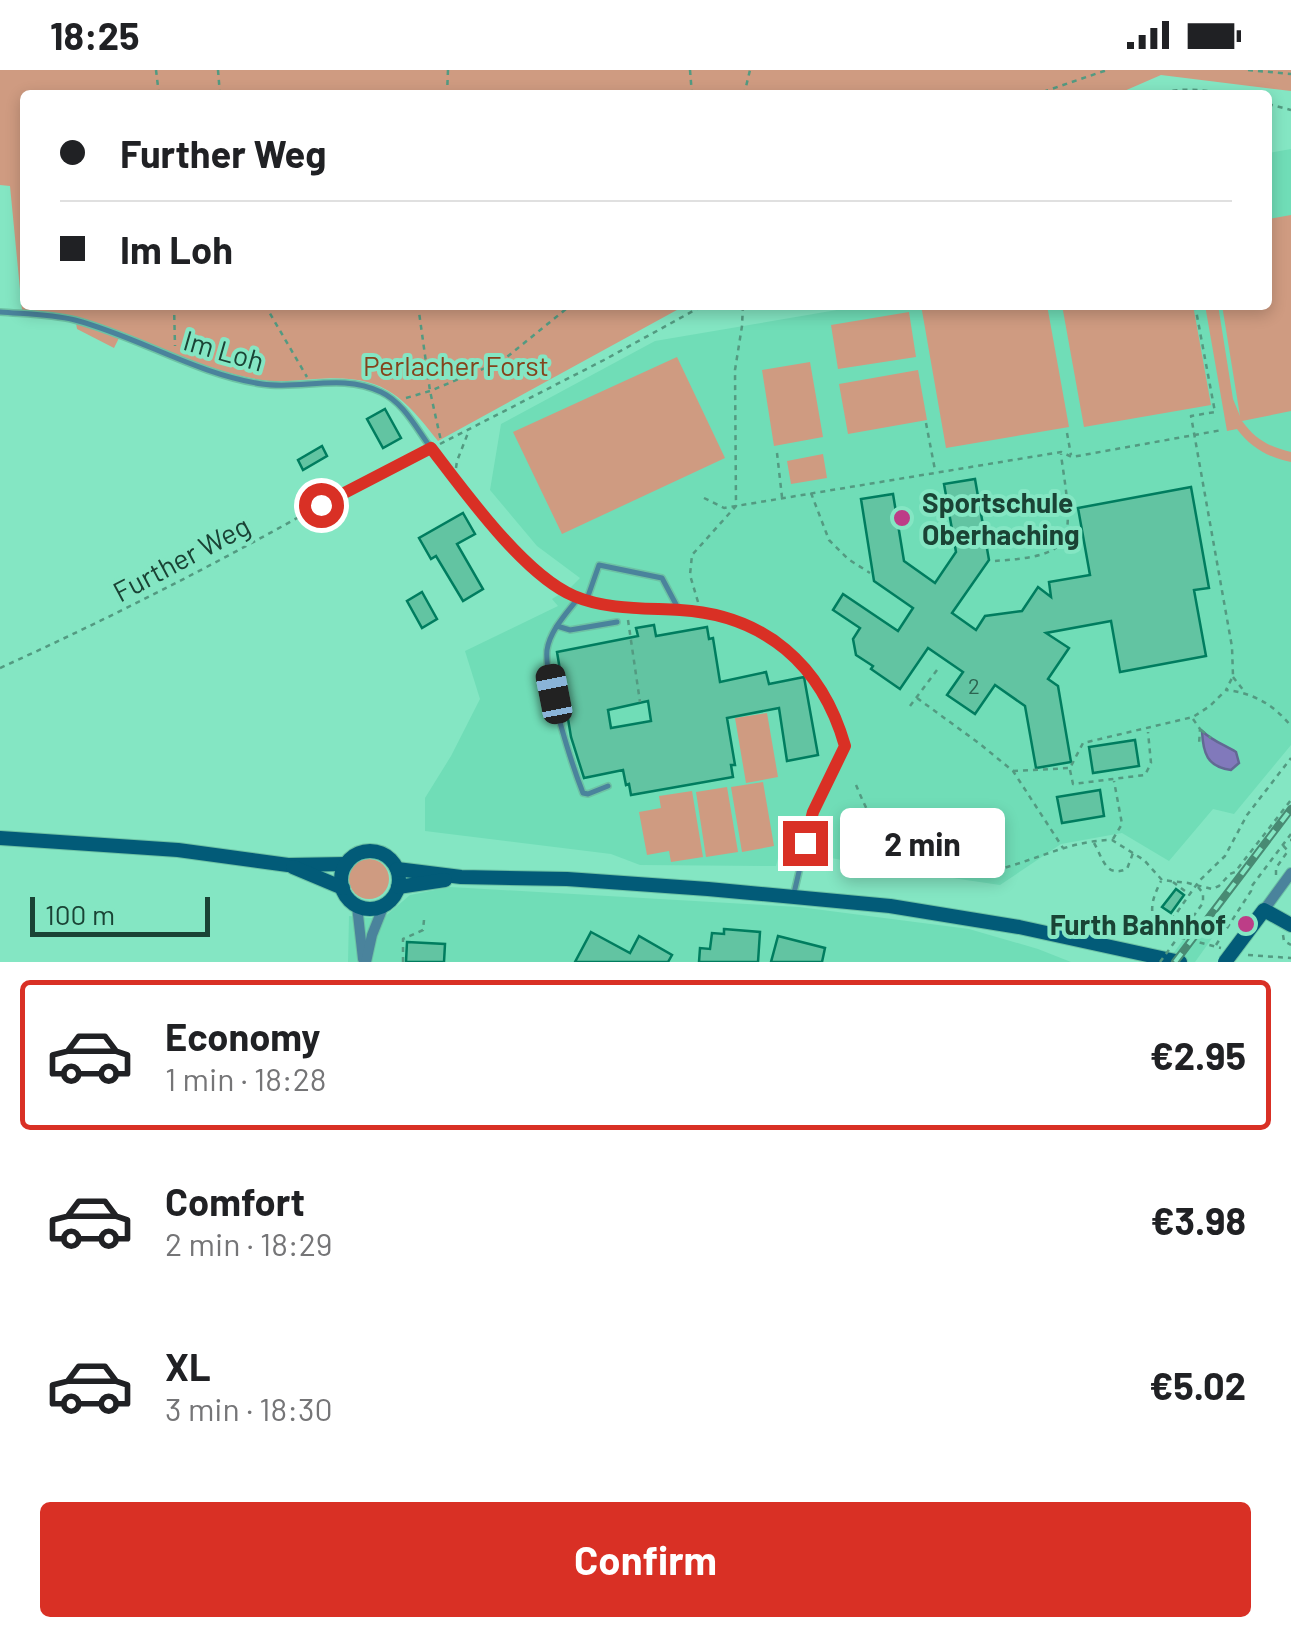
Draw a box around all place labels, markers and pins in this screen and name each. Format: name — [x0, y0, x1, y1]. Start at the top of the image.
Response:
place label: Sportschule Oberhaching — [922, 485, 1080, 551]
marker: Sportschule Oberhaching — [891, 507, 913, 529]
place label: Furth Bahnhof — [1050, 907, 1226, 941]
marker: Furth Bahnhof — [1235, 913, 1257, 935]

